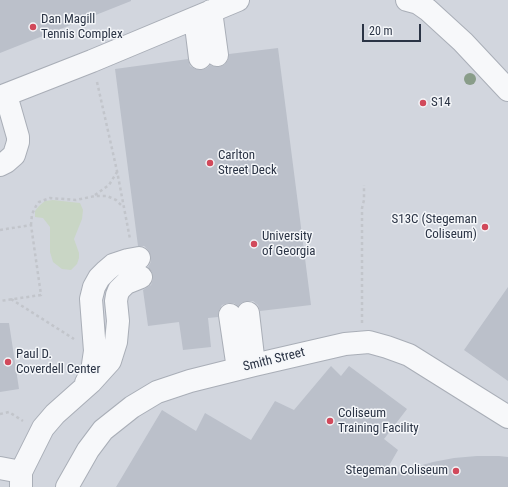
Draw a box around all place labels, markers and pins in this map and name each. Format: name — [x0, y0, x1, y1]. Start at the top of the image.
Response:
place label: Dan Magill Tennis Complex — [41, 12, 123, 43]
marker: Dan Magill Tennis Complex — [28, 22, 38, 32]
place label: S14 — [431, 95, 451, 111]
marker: S14 — [418, 98, 428, 108]
place label: Carlton Street Deck — [218, 148, 277, 179]
marker: Carlton Street Deck — [205, 158, 215, 168]
place label: S13C (Stegeman Coliseum) — [391, 212, 477, 243]
marker: S13C (Stegeman Coliseum) — [480, 222, 490, 232]
place label: University of Georgia — [262, 229, 315, 260]
marker: University of Georgia — [249, 239, 259, 249]
place label: Paul D. Coverdell Center — [16, 347, 100, 378]
marker: Paul D. Coverdell Center — [3, 357, 13, 367]
place label: Coliseum Training Facility — [338, 406, 419, 437]
marker: Coliseum Training Facility — [325, 416, 335, 426]
place label: Stegeman Coliseum — [346, 463, 448, 479]
marker: Stegeman Coliseum — [451, 466, 461, 476]

